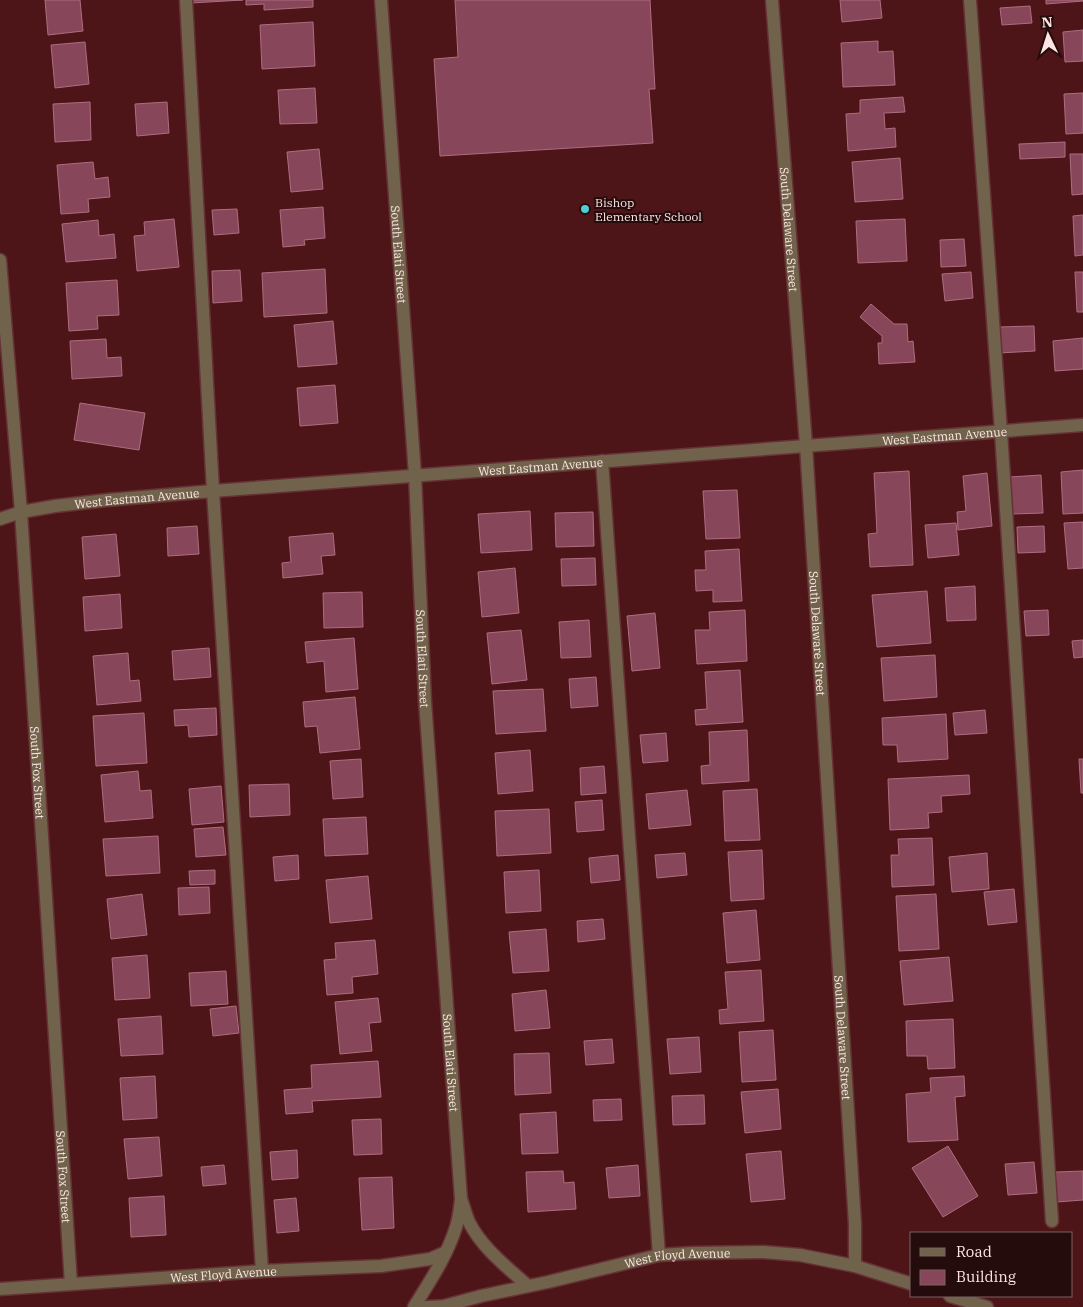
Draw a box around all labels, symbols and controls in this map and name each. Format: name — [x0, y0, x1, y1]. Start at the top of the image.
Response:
north arrow — [1023, 10, 1073, 60]
text: N — [1041, 13, 1053, 31]
street label: South Delaware Street — [777, 166, 802, 292]
place label: Bishop Elementary School — [595, 195, 702, 224]
marker: Bishop Elementary School — [579, 203, 591, 215]
street label: South Elati Street — [388, 205, 410, 304]
street label: West Eastman Avenue — [881, 423, 1008, 448]
street label: West Eastman Avenue — [478, 454, 604, 478]
street label: West Eastman Avenue — [74, 485, 200, 511]
street label: South Delaware Street — [806, 571, 829, 696]
street label: South Elati Street — [413, 609, 433, 708]
street label: South Fox Street — [27, 726, 48, 819]
street label: South Delaware Street — [832, 975, 855, 1100]
street label: South Elati Street — [440, 1013, 462, 1112]
street label: South Fox Street — [54, 1130, 75, 1223]
legend — [910, 1232, 1073, 1297]
text: Road — [956, 1242, 992, 1261]
street label: West Floyd Avenue — [623, 1245, 730, 1271]
street label: West Floyd Avenue — [170, 1263, 277, 1285]
text: Building — [956, 1267, 1016, 1286]

